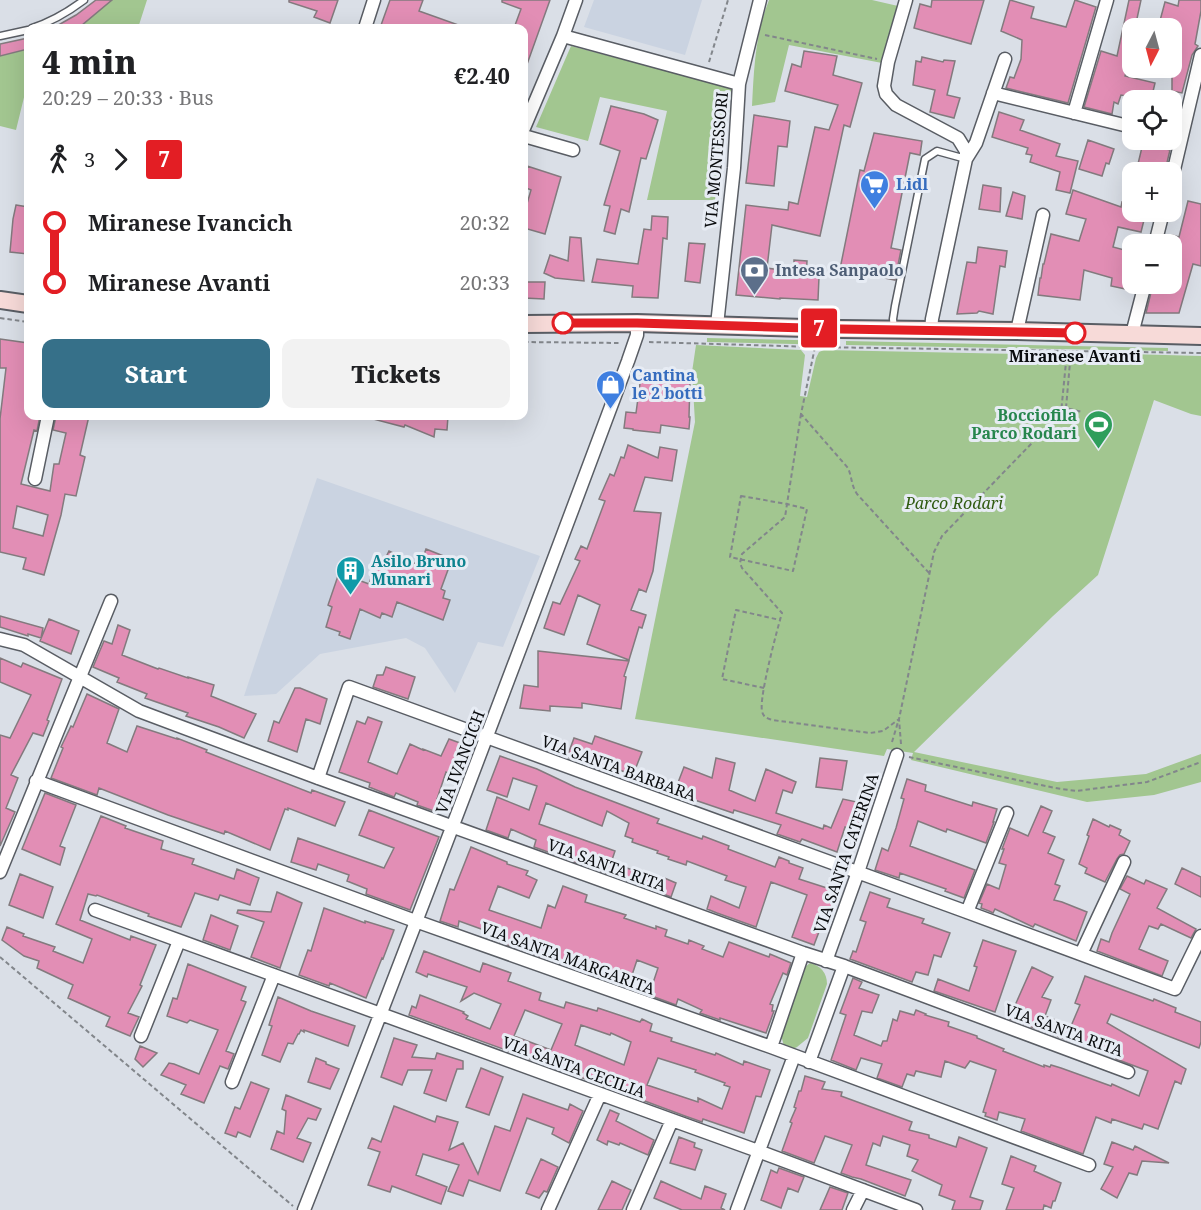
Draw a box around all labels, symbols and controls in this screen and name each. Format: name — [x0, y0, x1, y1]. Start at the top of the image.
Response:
north arrow — [1122, 18, 1182, 78]
map controls — [1122, 18, 1182, 294]
text: 4 min — [42, 39, 137, 84]
text: €2.40 — [454, 60, 510, 90]
text: 20:29 – 20:33 · Bus — [42, 84, 213, 111]
button: locate — [1122, 90, 1182, 150]
street label: VIA MONTESSORI — [699, 91, 733, 229]
icon: walk — [42, 143, 75, 176]
icon: forward — [104, 143, 137, 176]
text: 7 — [158, 145, 170, 173]
text: 3 — [84, 146, 95, 173]
button: + — [1122, 162, 1182, 222]
supermarket icon: Lidl — [859, 168, 891, 210]
place label: Lidl — [896, 173, 928, 195]
text: Miranese Ivancich — [88, 207, 293, 237]
text: 20:32 — [460, 209, 510, 236]
button: − — [1122, 234, 1182, 294]
bank icon: Intesa Sanpaolo — [738, 254, 770, 296]
place label: Intesa Sanpaolo — [775, 259, 904, 281]
text: Miranese Avanti — [88, 267, 270, 297]
text: 20:33 — [460, 269, 510, 296]
line badge: 7 — [800, 308, 838, 348]
unlabelled marker — [552, 312, 574, 334]
text: 7 — [813, 314, 825, 342]
marker: Miranese Avanti — [1064, 322, 1086, 344]
button: Start — [42, 339, 270, 408]
button: Tickets — [282, 339, 510, 408]
place label: Miranese Avanti — [1009, 345, 1142, 367]
place label: Cantina le 2 botti — [632, 364, 703, 404]
shop icon: Cantina le 2 botti — [595, 368, 627, 410]
place label: Bocciofila Parco Rodari — [971, 404, 1077, 444]
sports icon: Bocciofila Parco Rodari — [1082, 408, 1114, 450]
park label: Parco Rodari — [904, 492, 1003, 514]
place label: Asilo Bruno Munari — [371, 550, 466, 590]
building icon: Asilo Bruno Munari — [334, 554, 366, 596]
street label: VIA IVANCICH — [430, 707, 490, 817]
street label: VIA SANTA BARBARA — [538, 730, 700, 807]
street label: VIA SANTA CATERINA — [808, 769, 884, 936]
street label: VIA SANTA RITA — [545, 833, 670, 897]
street label: VIA SANTA MARGARITA — [478, 916, 659, 1000]
street label: VIA SANTA RITA — [1002, 998, 1127, 1062]
street label: VIA SANTA CECILIA — [499, 1031, 649, 1103]

